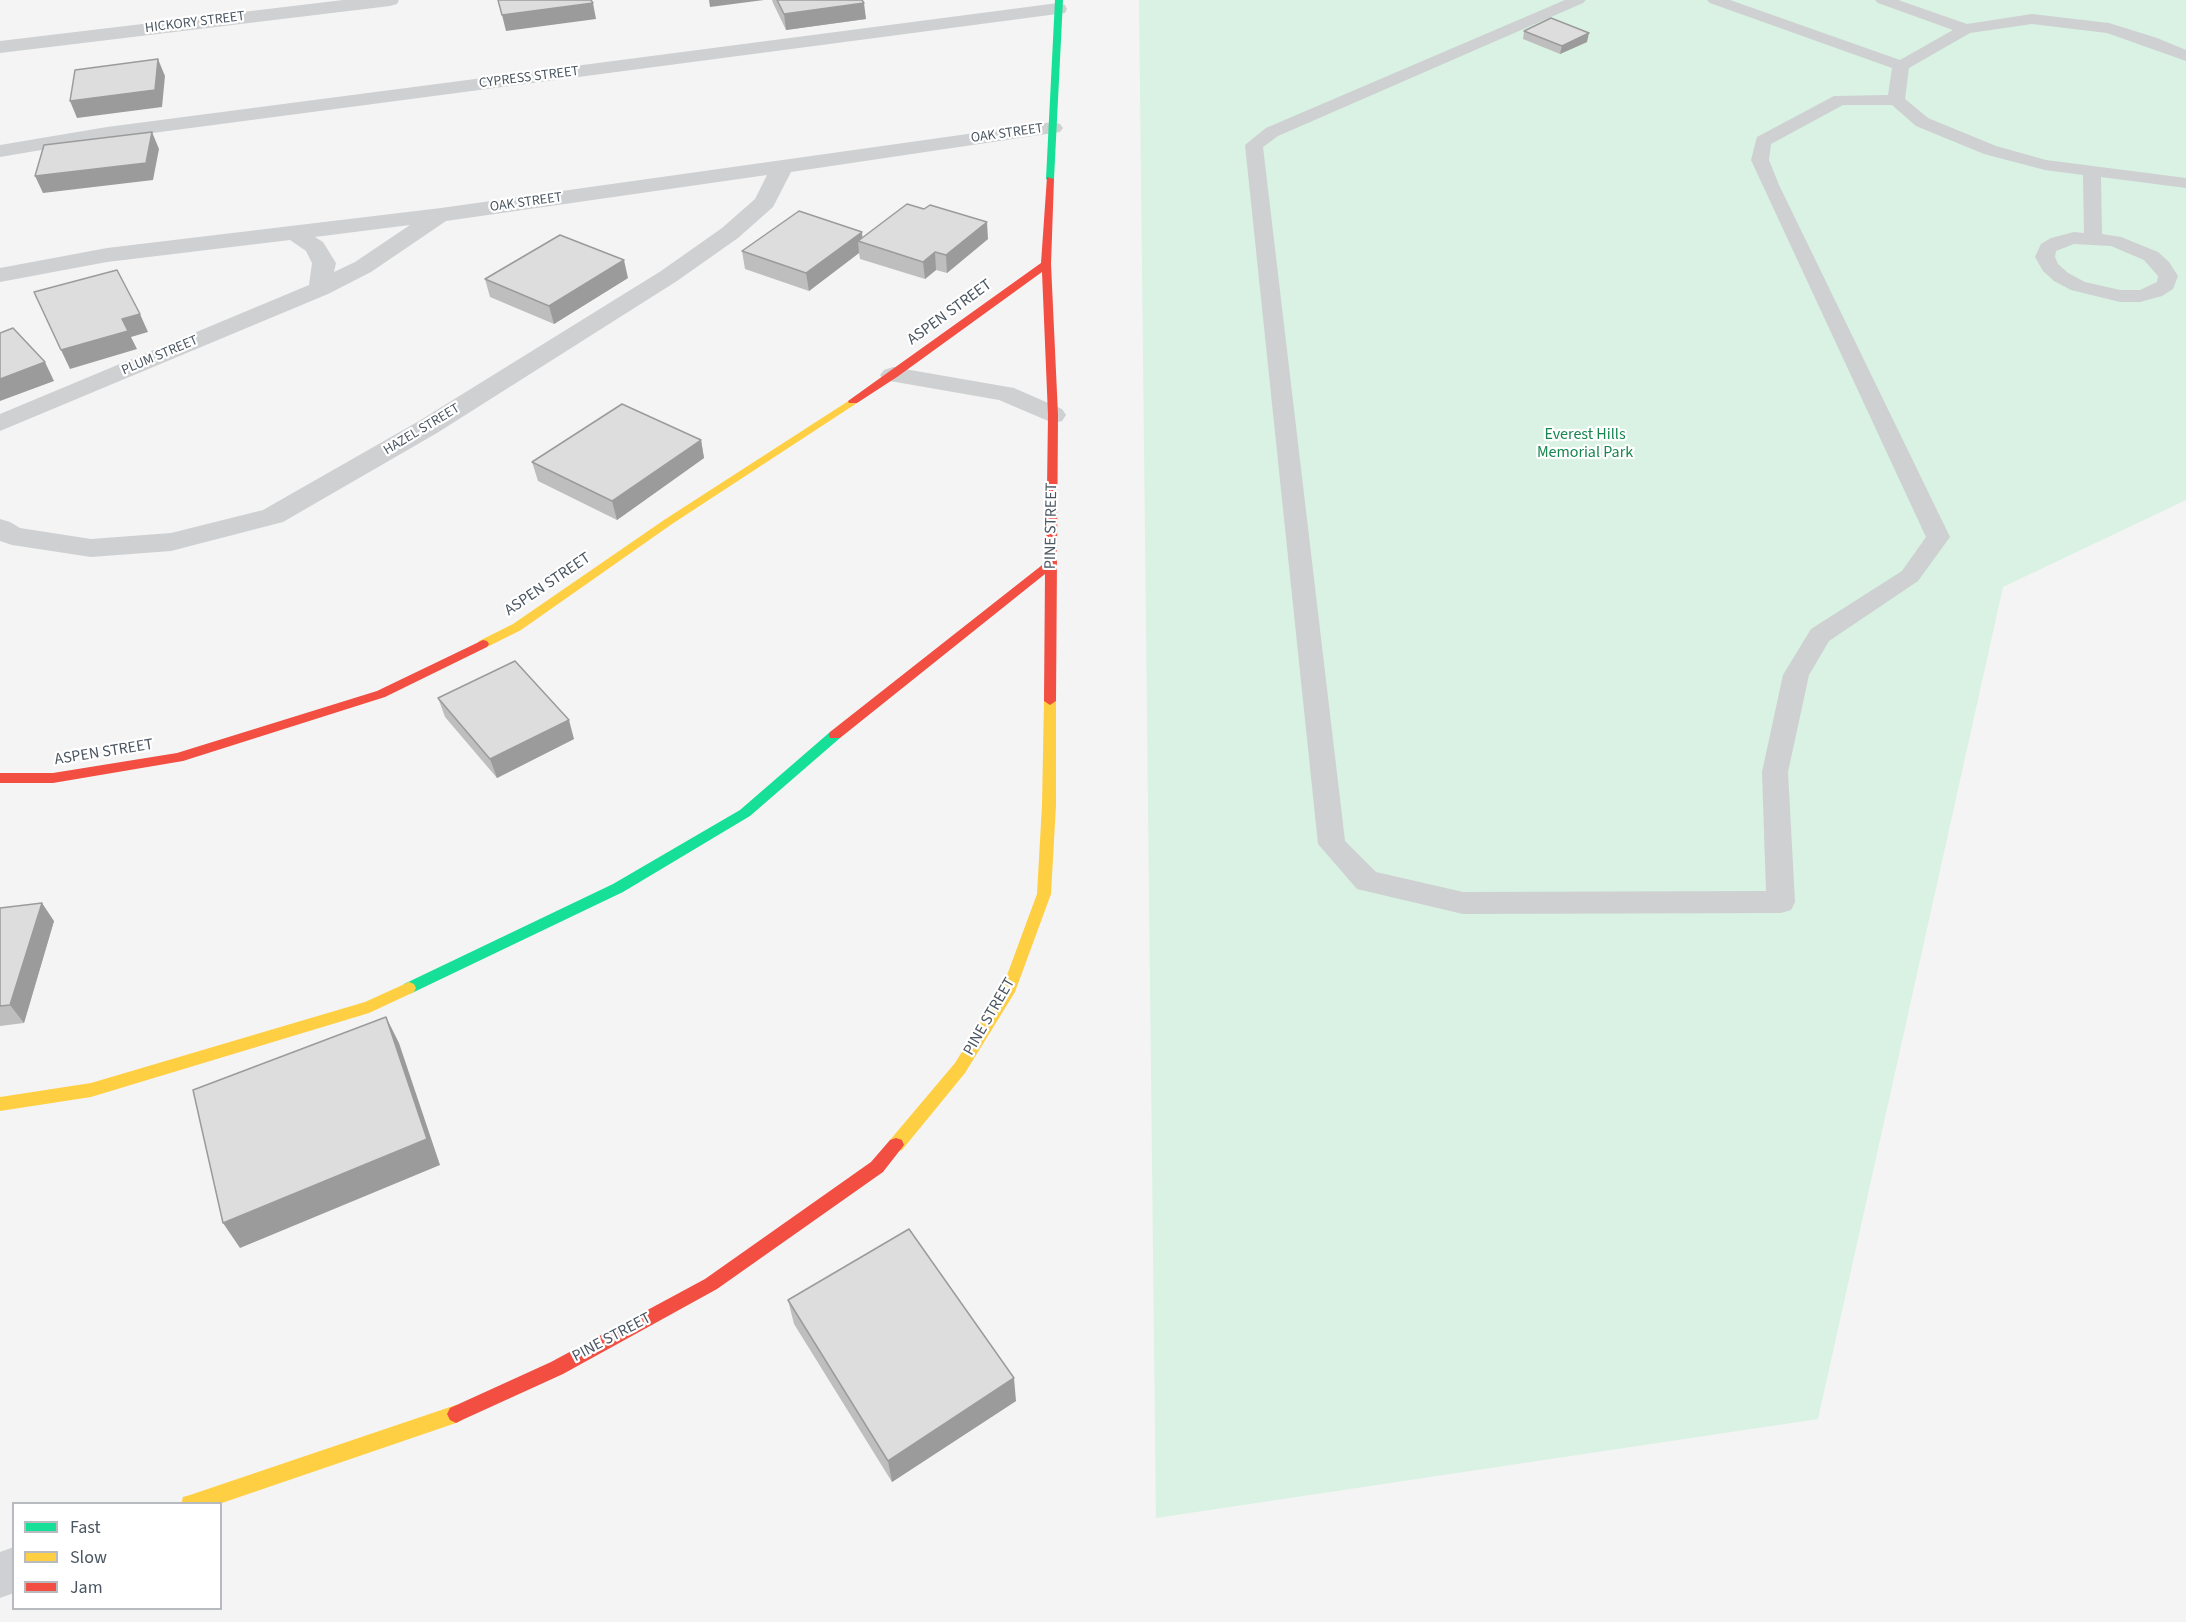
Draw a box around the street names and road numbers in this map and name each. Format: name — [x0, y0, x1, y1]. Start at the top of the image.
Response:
street label: HICKORY STREET — [144, 9, 246, 37]
street label: CYPRESS STREET — [478, 64, 580, 92]
street label: OAK STREET — [970, 121, 1044, 147]
street label: OAK STREET — [489, 190, 563, 216]
street label: ASPEN STREET — [904, 276, 996, 350]
street label: PLUM STREET — [119, 332, 201, 380]
street label: HAZEL STREET — [381, 401, 463, 459]
street label: PINE STREET — [1042, 483, 1062, 569]
street label: ASPEN STREET — [501, 549, 595, 621]
street label: ASPEN STREET — [53, 736, 155, 770]
street label: PINE STREET — [960, 975, 1020, 1059]
street label: PINE STREET — [569, 1309, 655, 1367]

